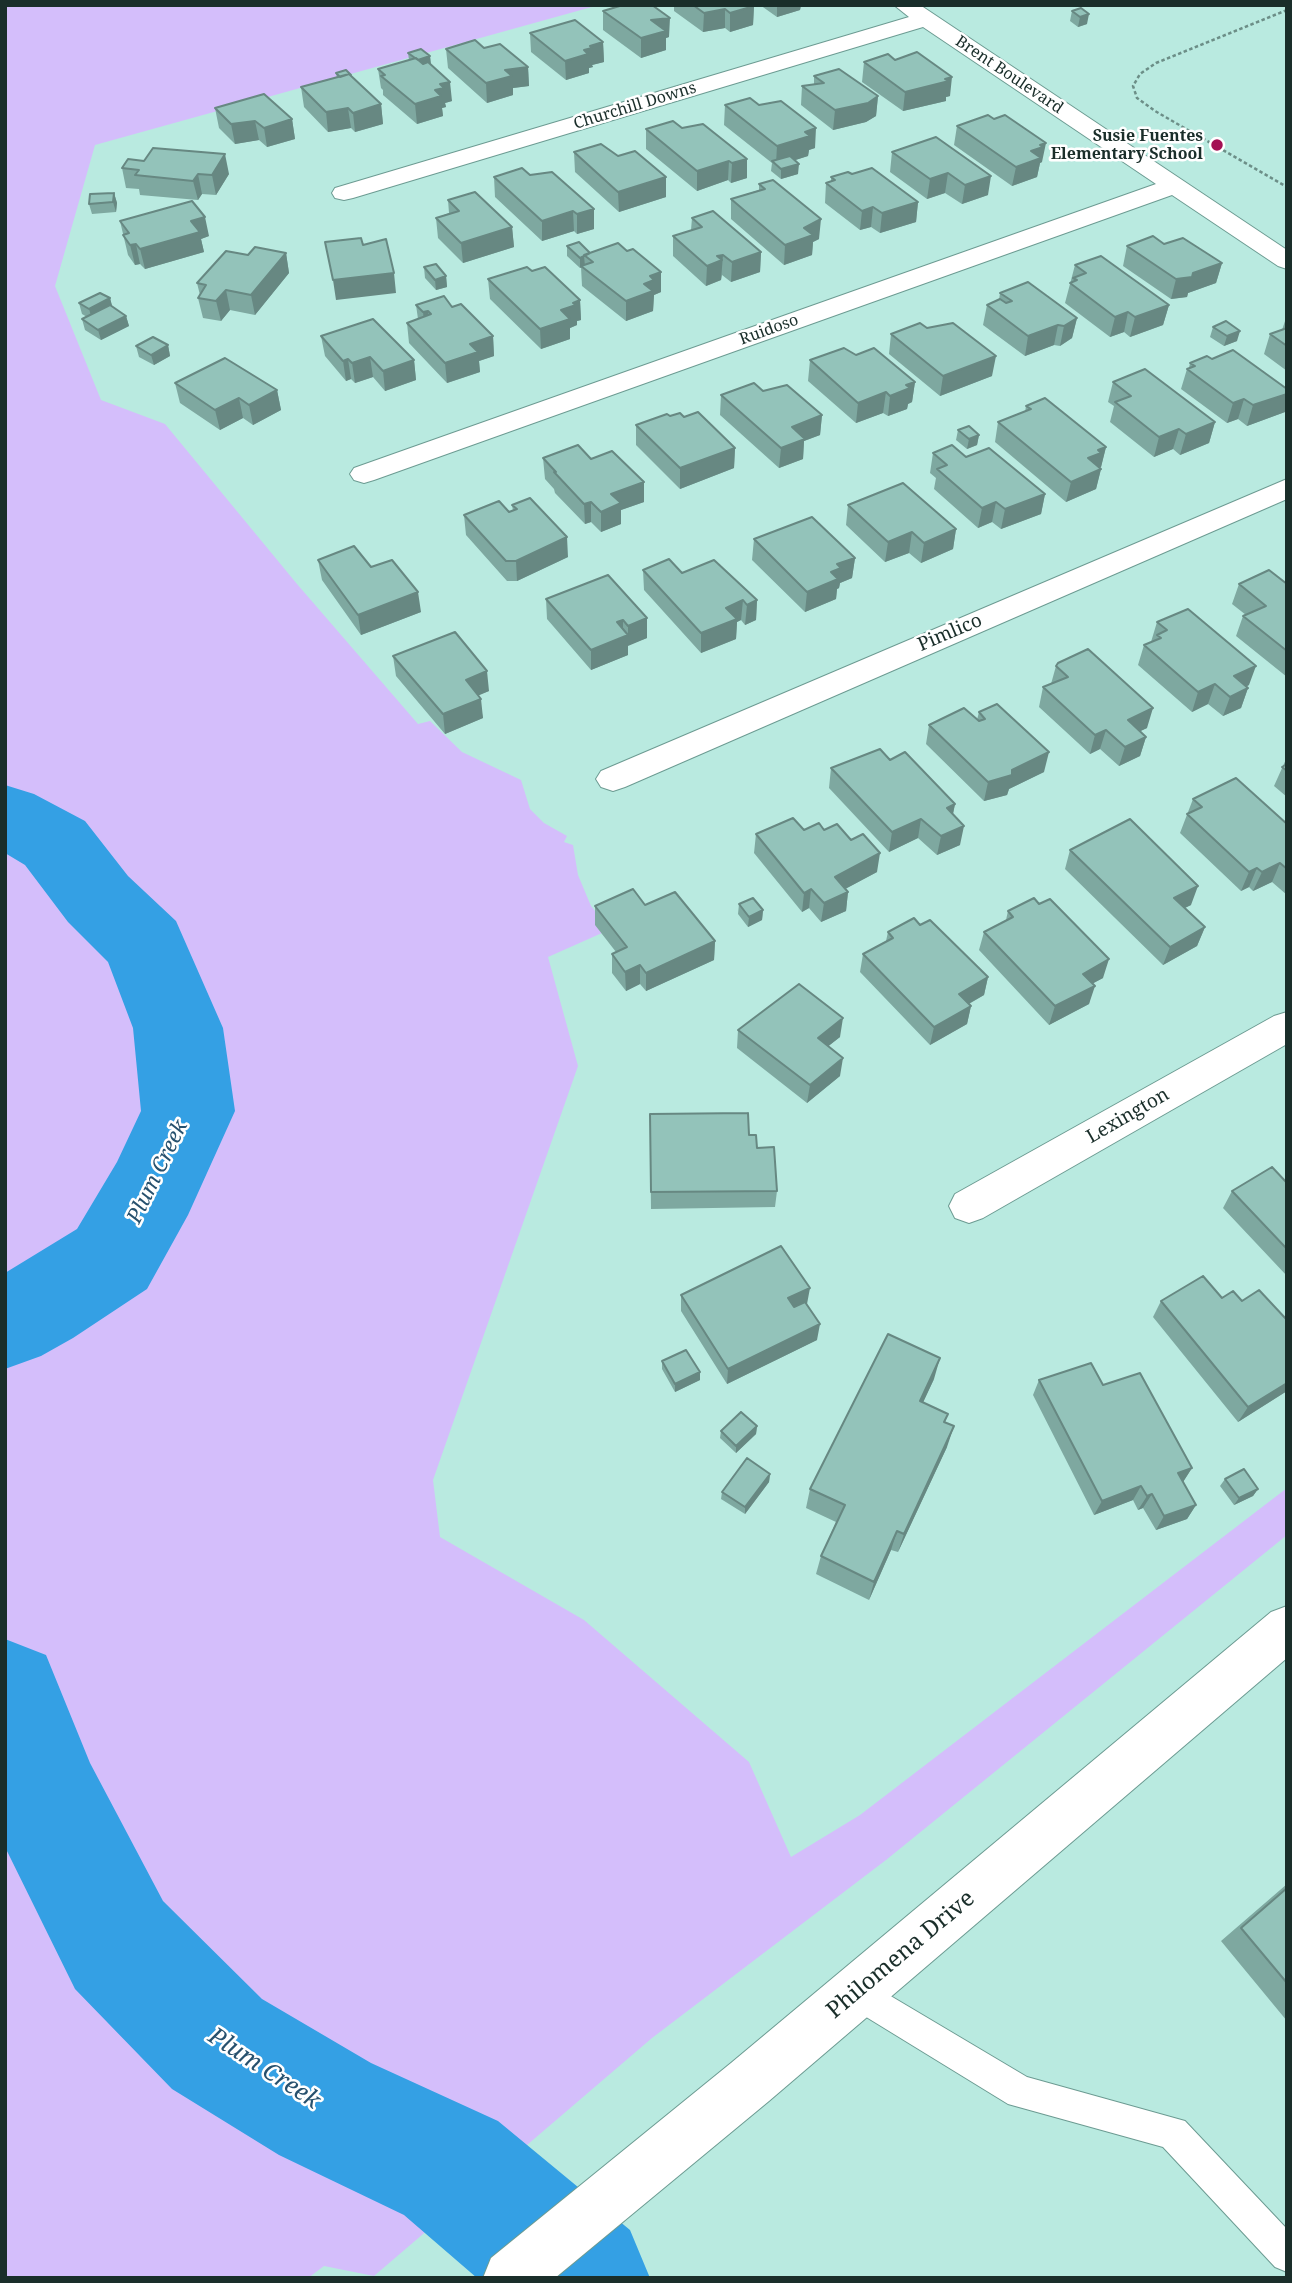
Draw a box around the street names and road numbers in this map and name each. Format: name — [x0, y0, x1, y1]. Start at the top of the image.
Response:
street label: Brent Boulevard — [952, 32, 1066, 118]
street label: Churchill Downs — [571, 78, 699, 134]
street label: Ruidoso — [737, 310, 801, 350]
street label: Pimlico — [914, 609, 986, 657]
street label: Lexington — [1083, 1083, 1173, 1149]
street label: Philomena Drive — [821, 1885, 981, 2025]

